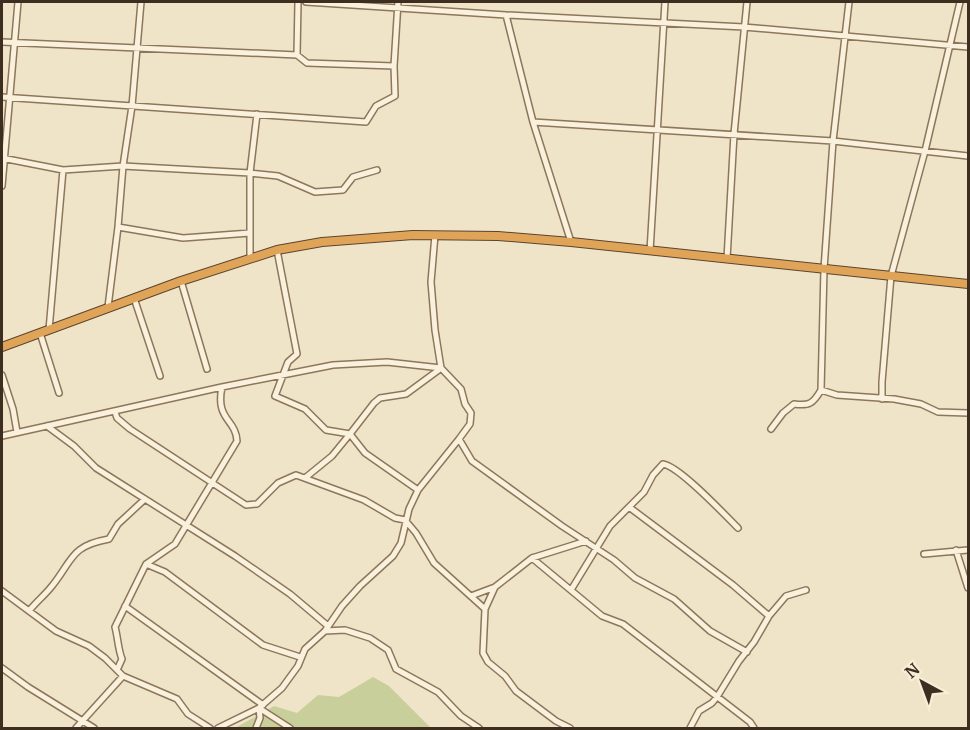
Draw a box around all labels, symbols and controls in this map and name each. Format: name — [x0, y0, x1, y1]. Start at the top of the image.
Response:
north arrow — [892, 652, 952, 712]
text: N — [901, 659, 924, 682]

